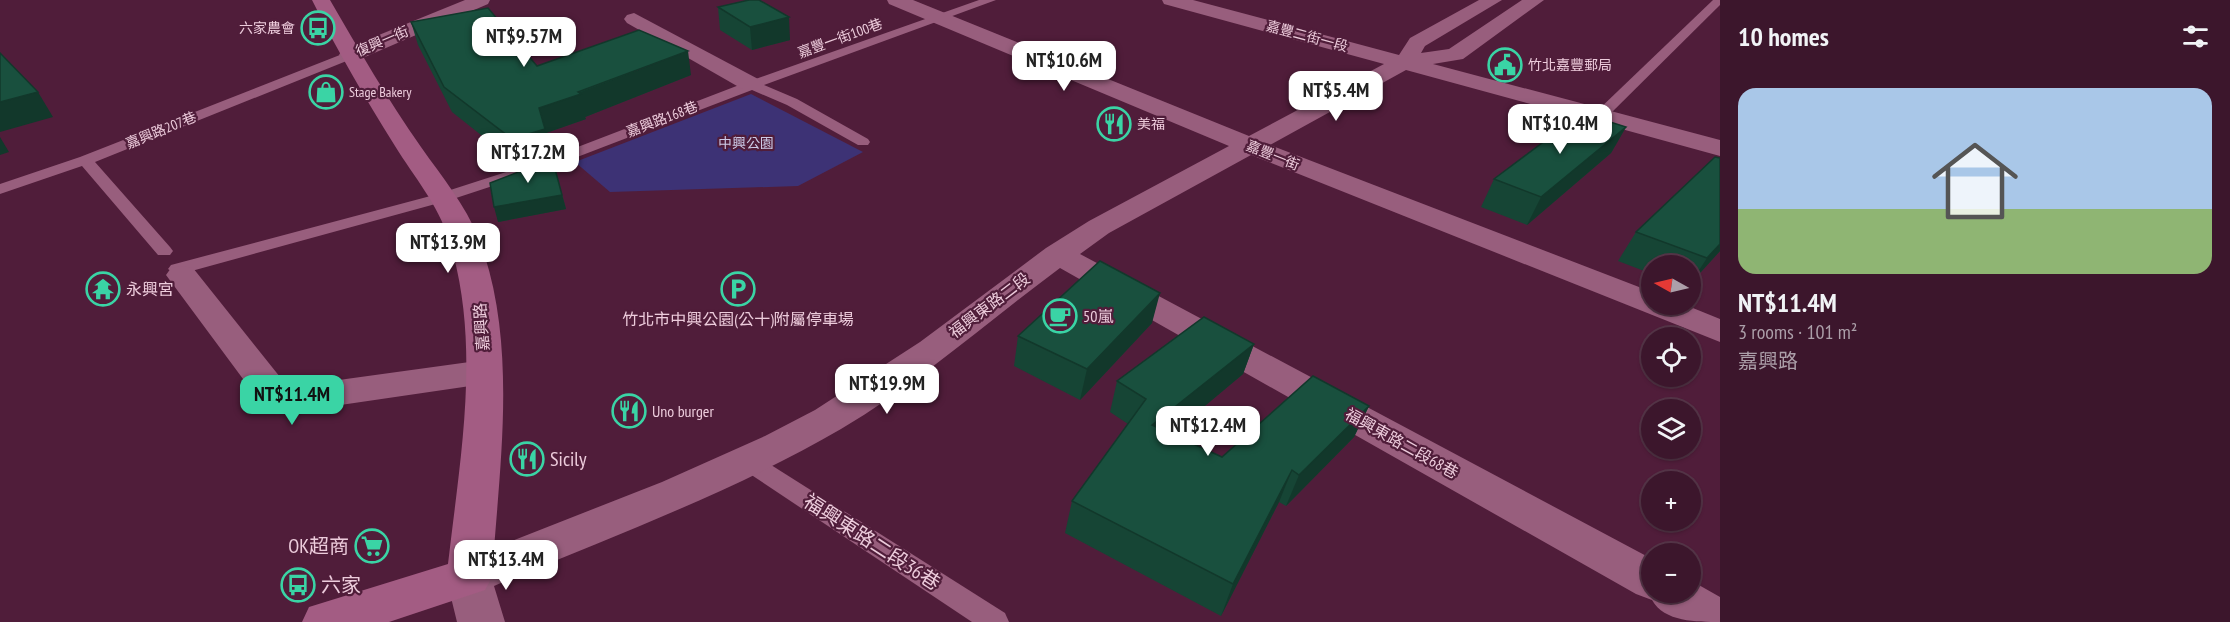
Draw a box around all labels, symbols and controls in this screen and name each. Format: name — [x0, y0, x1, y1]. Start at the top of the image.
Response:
bus stop icon: 六家農會 — [300, 10, 336, 46]
street label: 嘉豐一街100巷 — [795, 14, 885, 62]
street label: 嘉豐二街一段 — [1264, 16, 1350, 56]
pin: NT$9.57M — [462, 17, 586, 68]
place label: 六家農會 — [239, 19, 295, 37]
text: 10 homes — [1738, 20, 1829, 53]
icon: filters — [2179, 20, 2212, 53]
street label: 復興一街 — [353, 22, 411, 60]
text: NT$9.57M — [486, 23, 562, 49]
pin: NT$10.6M — [1002, 41, 1126, 92]
text: NT$10.6M — [1026, 47, 1102, 73]
public building icon: 竹北嘉豐郵局 — [1487, 47, 1523, 83]
place label: 竹北嘉豐郵局 — [1528, 56, 1612, 74]
pin: NT$5.4M — [1281, 71, 1391, 122]
shop icon: Stage Bakery — [308, 74, 344, 110]
text: NT$5.4M — [1303, 77, 1369, 103]
place label: Stage Bakery — [349, 83, 412, 101]
street label: 嘉興路168巷 — [624, 97, 700, 141]
pin: NT$10.4M — [1498, 104, 1622, 155]
restaurant icon: 美福 — [1096, 106, 1132, 142]
street label: 嘉興路207巷 — [123, 108, 199, 152]
text: NT$10.4M — [1522, 110, 1598, 136]
place label: 美福 — [1137, 115, 1165, 133]
icon: home — [1921, 127, 2029, 235]
pin: NT$17.2M — [466, 133, 590, 184]
park label: 中興公園 — [718, 134, 774, 152]
street label: 嘉豐一街 — [1244, 136, 1302, 174]
text: NT$17.2M — [491, 139, 565, 165]
pin: NT$13.9M — [386, 223, 510, 274]
text: NT$13.9M — [410, 229, 486, 255]
north arrow — [1641, 255, 1701, 315]
map controls — [1641, 255, 1701, 603]
street label: 福興東路二段 — [945, 268, 1033, 342]
temple icon: 永興宮 — [85, 271, 121, 307]
parking icon: 竹北市中興公園(公十)附屬停車場 — [720, 271, 756, 307]
place label: 永興宮 — [126, 279, 174, 299]
text: NT$11.4M — [1738, 286, 1837, 319]
cafe icon: 50嵐 — [1042, 298, 1078, 334]
street label: 嘉興路 — [469, 302, 493, 352]
place label: 50嵐 — [1083, 306, 1113, 326]
place label: 竹北市中興公園(公十)附屬停車場 — [622, 309, 854, 329]
text: 3 rooms · 101 m² — [1738, 319, 1857, 345]
button: locate — [1641, 327, 1701, 387]
text: 嘉興路 — [1738, 348, 1798, 374]
pin: NT$19.9M — [825, 364, 949, 415]
text: NT$19.9M — [849, 370, 925, 396]
pin: NT$11.4M — [230, 375, 354, 426]
text: NT$11.4M — [254, 381, 330, 407]
restaurant icon: Uno burger — [611, 393, 647, 429]
button: layers — [1641, 399, 1701, 459]
place label: Uno burger — [652, 401, 714, 421]
street label: 福興東路二段68巷 — [1342, 404, 1462, 482]
pin: NT$12.4M — [1146, 406, 1270, 457]
text: NT$12.4M — [1170, 412, 1246, 438]
restaurant icon: Sicily — [509, 441, 545, 477]
place label: Sicily — [550, 446, 587, 472]
button: + — [1641, 471, 1701, 531]
street label: 福興東路二段36巷 — [799, 488, 945, 596]
supermarket icon: OK超商 — [354, 528, 390, 564]
place label: OK超商 — [288, 533, 349, 559]
pin: NT$13.4M — [444, 540, 568, 591]
button: − — [1641, 543, 1701, 603]
text: NT$13.4M — [468, 546, 544, 572]
bus stop icon: 六家 — [280, 567, 316, 603]
place label: 六家 — [321, 572, 361, 598]

